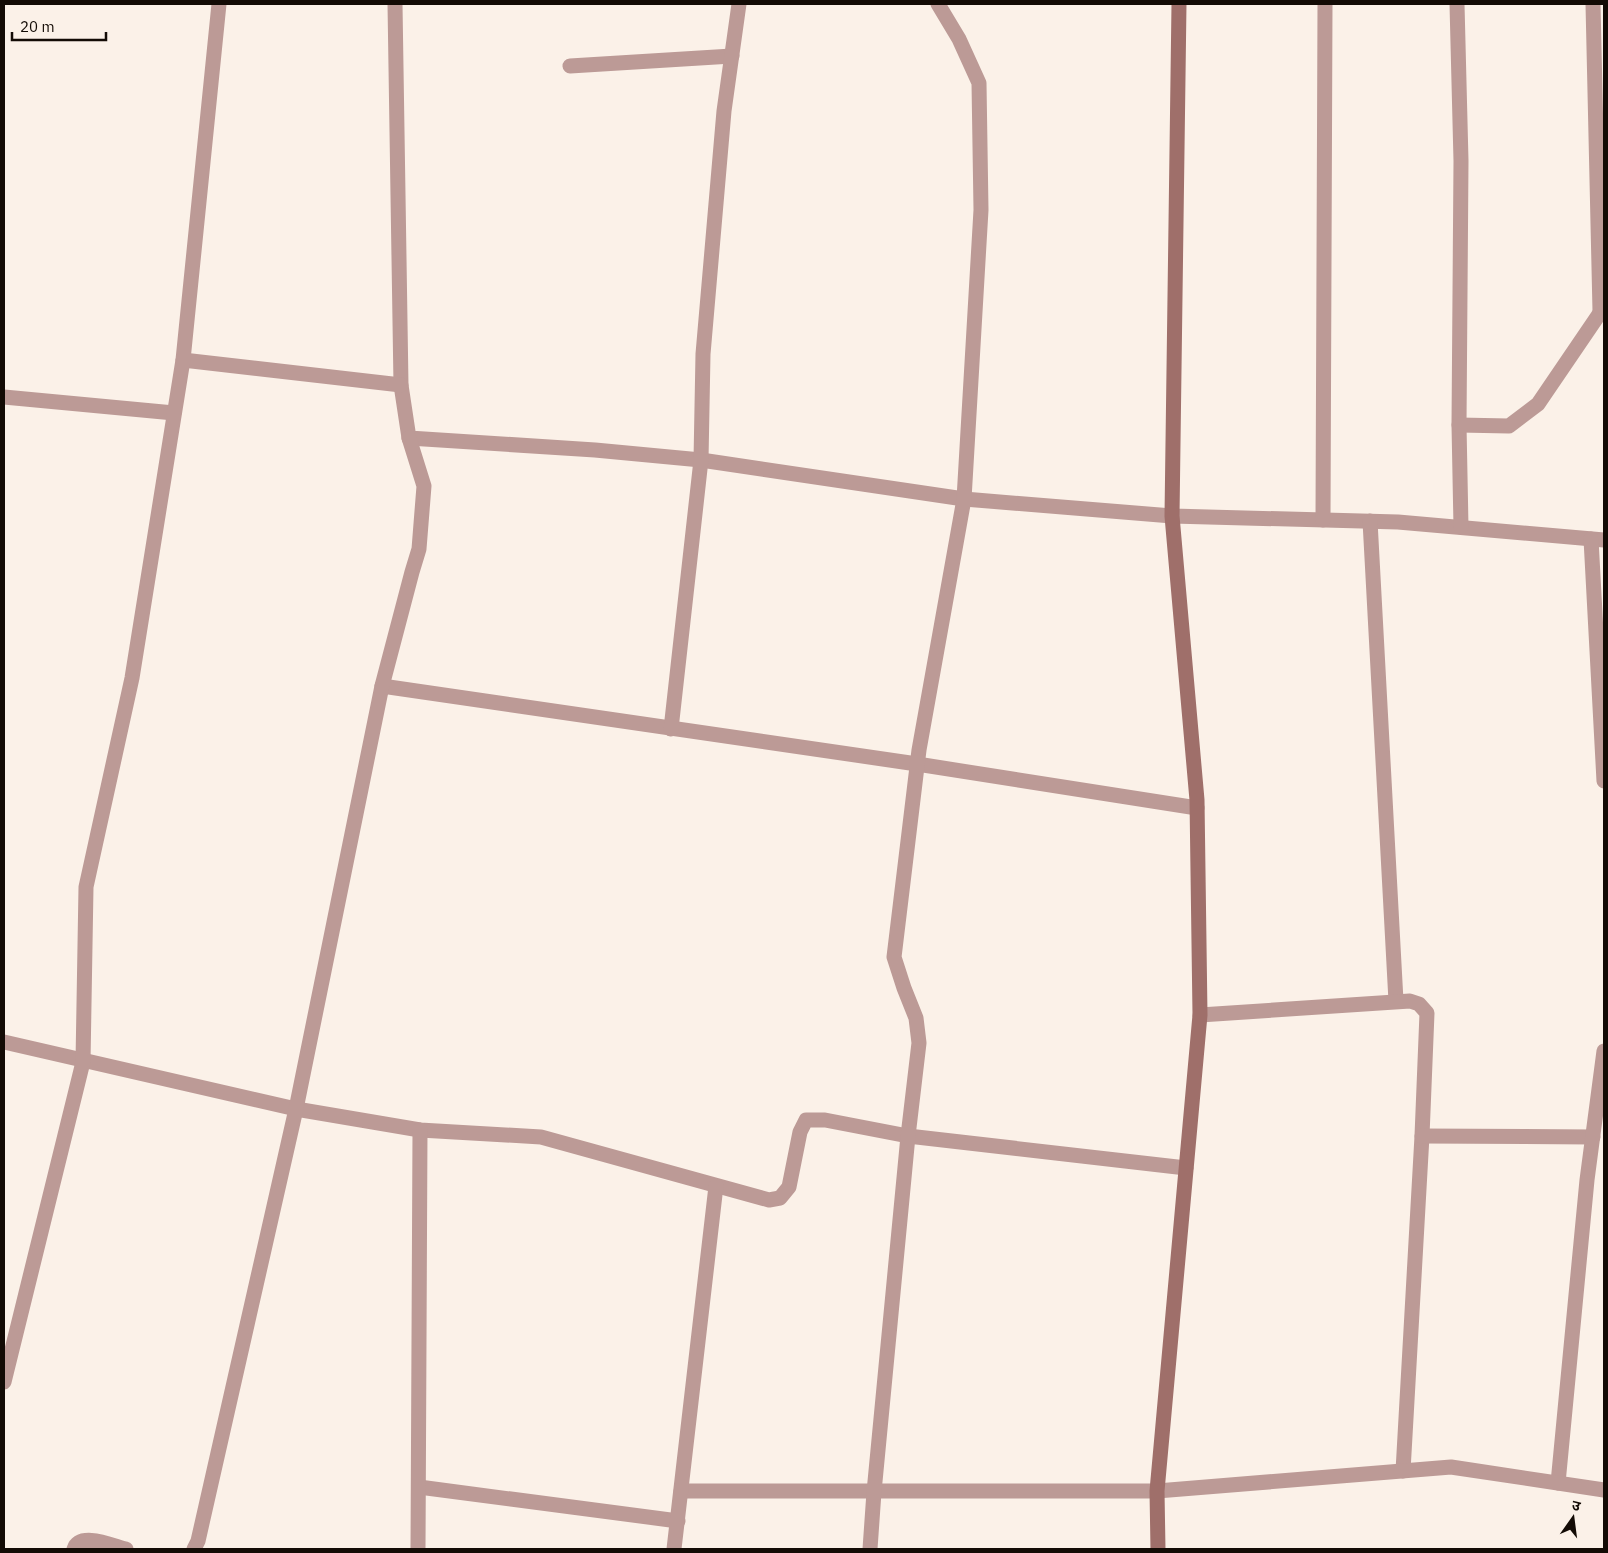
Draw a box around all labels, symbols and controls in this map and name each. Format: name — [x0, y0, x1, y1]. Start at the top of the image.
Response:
scale bar — [12, 10, 106, 42]
text: 20 m — [20, 17, 55, 36]
north arrow — [1548, 1493, 1598, 1543]
text: उ — [1570, 1496, 1583, 1515]

